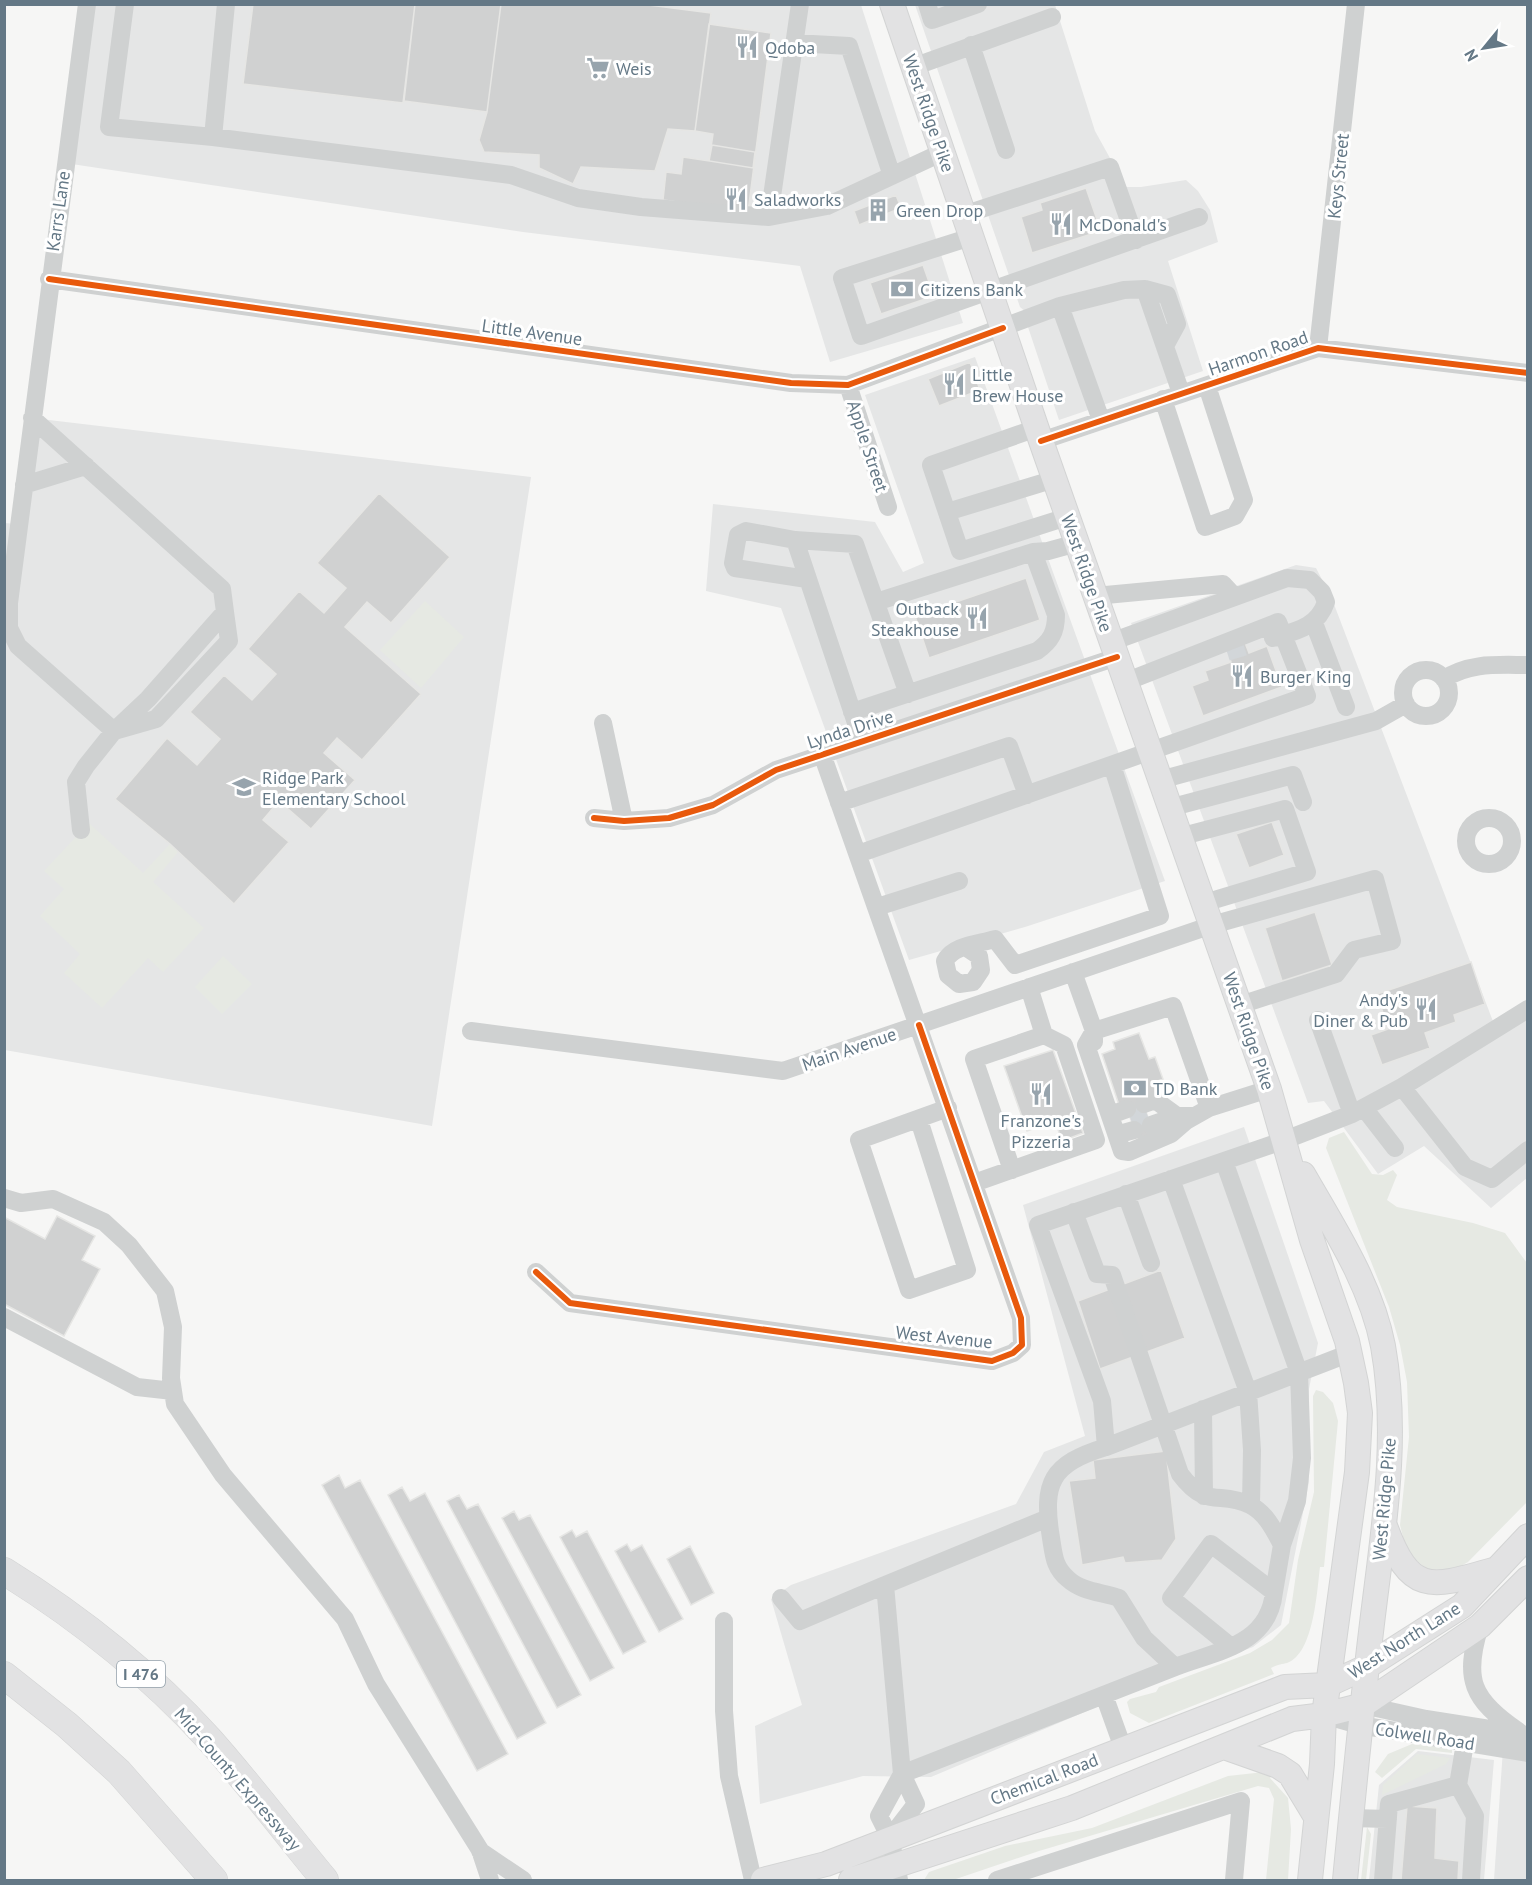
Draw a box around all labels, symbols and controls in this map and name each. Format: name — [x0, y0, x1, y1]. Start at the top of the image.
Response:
north arrow — [1454, 18, 1514, 78]
restaurant icon: Qdoba — [734, 34, 760, 60]
place label: Qdoba — [765, 36, 815, 59]
text: N — [1460, 46, 1482, 65]
street label: West Ridge Pike — [898, 51, 960, 175]
supermarket icon: Weis — [585, 55, 611, 81]
place label: Weis — [616, 57, 652, 80]
street label: Keys Street — [1322, 132, 1354, 220]
street label: Karrs Lane — [41, 169, 75, 253]
restaurant icon: Saladworks — [723, 186, 749, 212]
place label: Saladworks — [754, 188, 841, 211]
building icon: Green Drop — [865, 197, 891, 223]
place label: Green Drop — [896, 199, 983, 222]
restaurant icon: McDonald's — [1048, 211, 1074, 237]
place label: McDonald's — [1079, 213, 1167, 236]
bank icon: Citizens Bank — [889, 276, 915, 302]
place label: Citizens Bank — [920, 278, 1023, 301]
street label: Little Avenue — [480, 314, 584, 350]
street label: Harmon Road — [1205, 325, 1311, 381]
place label: Little Brew House — [972, 363, 1063, 407]
restaurant icon: Little Brew House — [941, 371, 967, 397]
street label: Apple Street — [842, 397, 894, 495]
street label: West Ridge Pike — [1056, 511, 1118, 635]
place label: Outback Steakhouse — [871, 597, 959, 641]
restaurant icon: Outback Steakhouse — [964, 605, 990, 631]
restaurant icon: Burger King — [1229, 663, 1255, 689]
place label: Burger King — [1260, 665, 1351, 688]
street label: Lynda Drive — [804, 704, 896, 754]
place label: Ridge Park Elementary School — [262, 766, 406, 810]
school or university icon: Ridge Park Elementary School — [231, 774, 257, 800]
street label: West Ridge Pike — [1218, 969, 1280, 1093]
place label: Andy's Diner & Pub — [1313, 988, 1408, 1032]
restaurant icon: Andy's Diner & Pub — [1413, 996, 1439, 1022]
street label: Main Avenue — [799, 1022, 899, 1076]
bank icon: TD Bank — [1122, 1075, 1148, 1101]
place label: TD Bank — [1153, 1077, 1218, 1100]
restaurant icon: Franzone's Pizzeria — [1028, 1081, 1054, 1107]
place label: Franzone's Pizzeria — [1001, 1109, 1081, 1153]
street label: West Avenue — [894, 1320, 994, 1354]
street label: West Ridge Pike — [1367, 1437, 1401, 1561]
street label: West North Lane — [1344, 1596, 1464, 1684]
road number: I 476 — [117, 1661, 165, 1687]
street label: Mid-County Expressway — [170, 1703, 307, 1856]
street label: Colwell Road — [1374, 1717, 1476, 1755]
street label: Chemical Road — [987, 1748, 1101, 1810]

